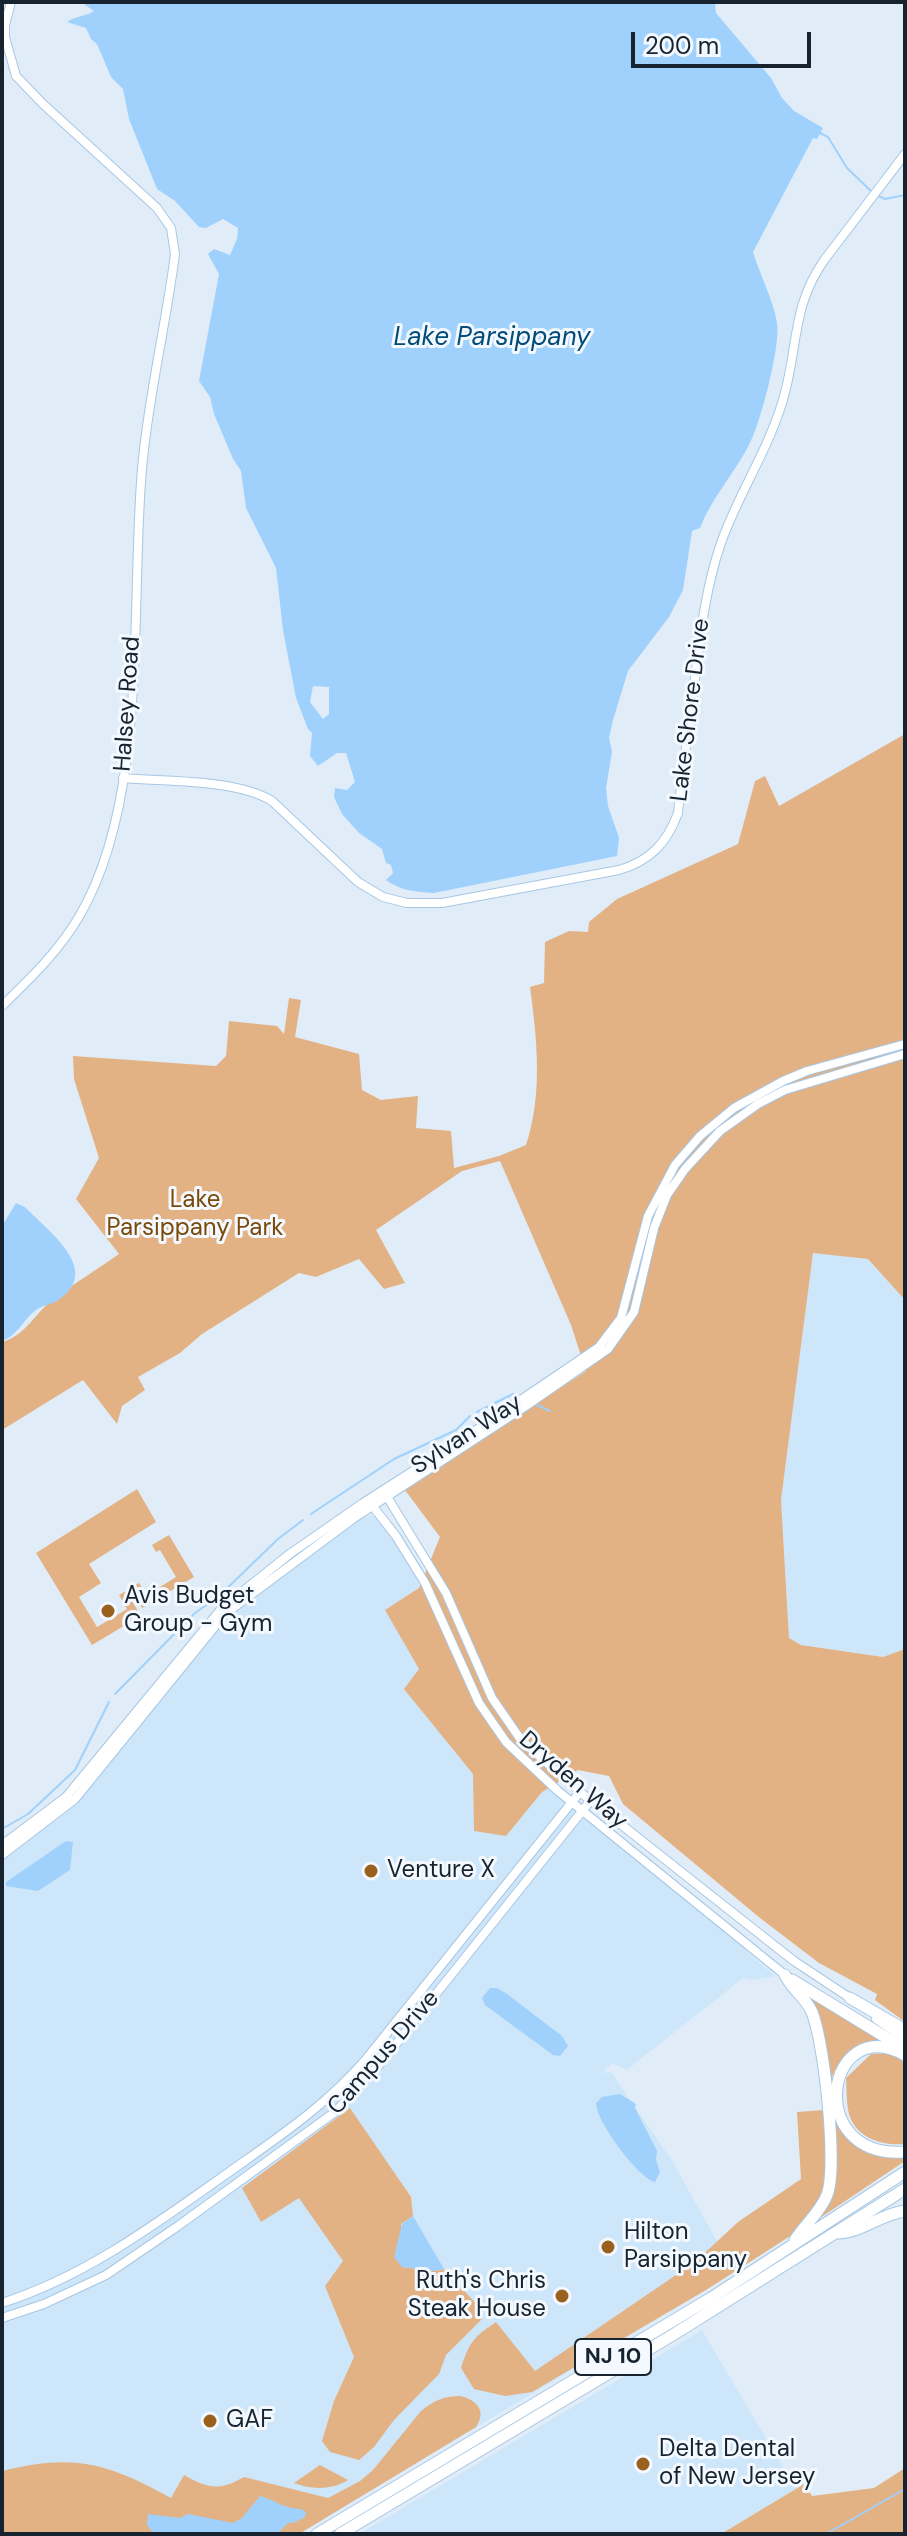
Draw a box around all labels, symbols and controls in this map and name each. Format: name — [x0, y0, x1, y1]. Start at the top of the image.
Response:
scale bar — [635, 16, 815, 66]
text: 200 m — [645, 30, 719, 61]
water label: Lake Parsippany — [393, 322, 591, 354]
street label: Lake Shore Drive — [665, 617, 717, 803]
street label: Halsey Road — [109, 635, 147, 773]
park label: Lake Parsippany Park — [107, 1187, 283, 1243]
street label: Sylvan Way — [406, 1389, 528, 1481]
place label: Avis Budget Group - Gym — [124, 1583, 272, 1639]
marker: Avis Budget Group - Gym — [99, 1602, 117, 1620]
street label: Dryden Way — [513, 1726, 633, 1836]
place label: Venture X — [387, 1857, 495, 1885]
marker: Venture X — [362, 1862, 380, 1880]
street label: Campus Drive — [322, 1985, 446, 2121]
place label: Hilton Parsippany — [624, 2219, 747, 2275]
marker: Hilton Parsippany — [599, 2238, 617, 2256]
place label: Ruth's Chris Steak House — [408, 2268, 546, 2324]
marker: Ruth's Chris Steak House — [553, 2287, 571, 2305]
road number: NJ 10 — [575, 2339, 651, 2375]
place label: GAF — [226, 2407, 273, 2435]
marker: GAF — [201, 2412, 219, 2430]
place label: Delta Dental of New Jersey — [659, 2436, 815, 2492]
marker: Delta Dental of New Jersey — [634, 2455, 652, 2473]

